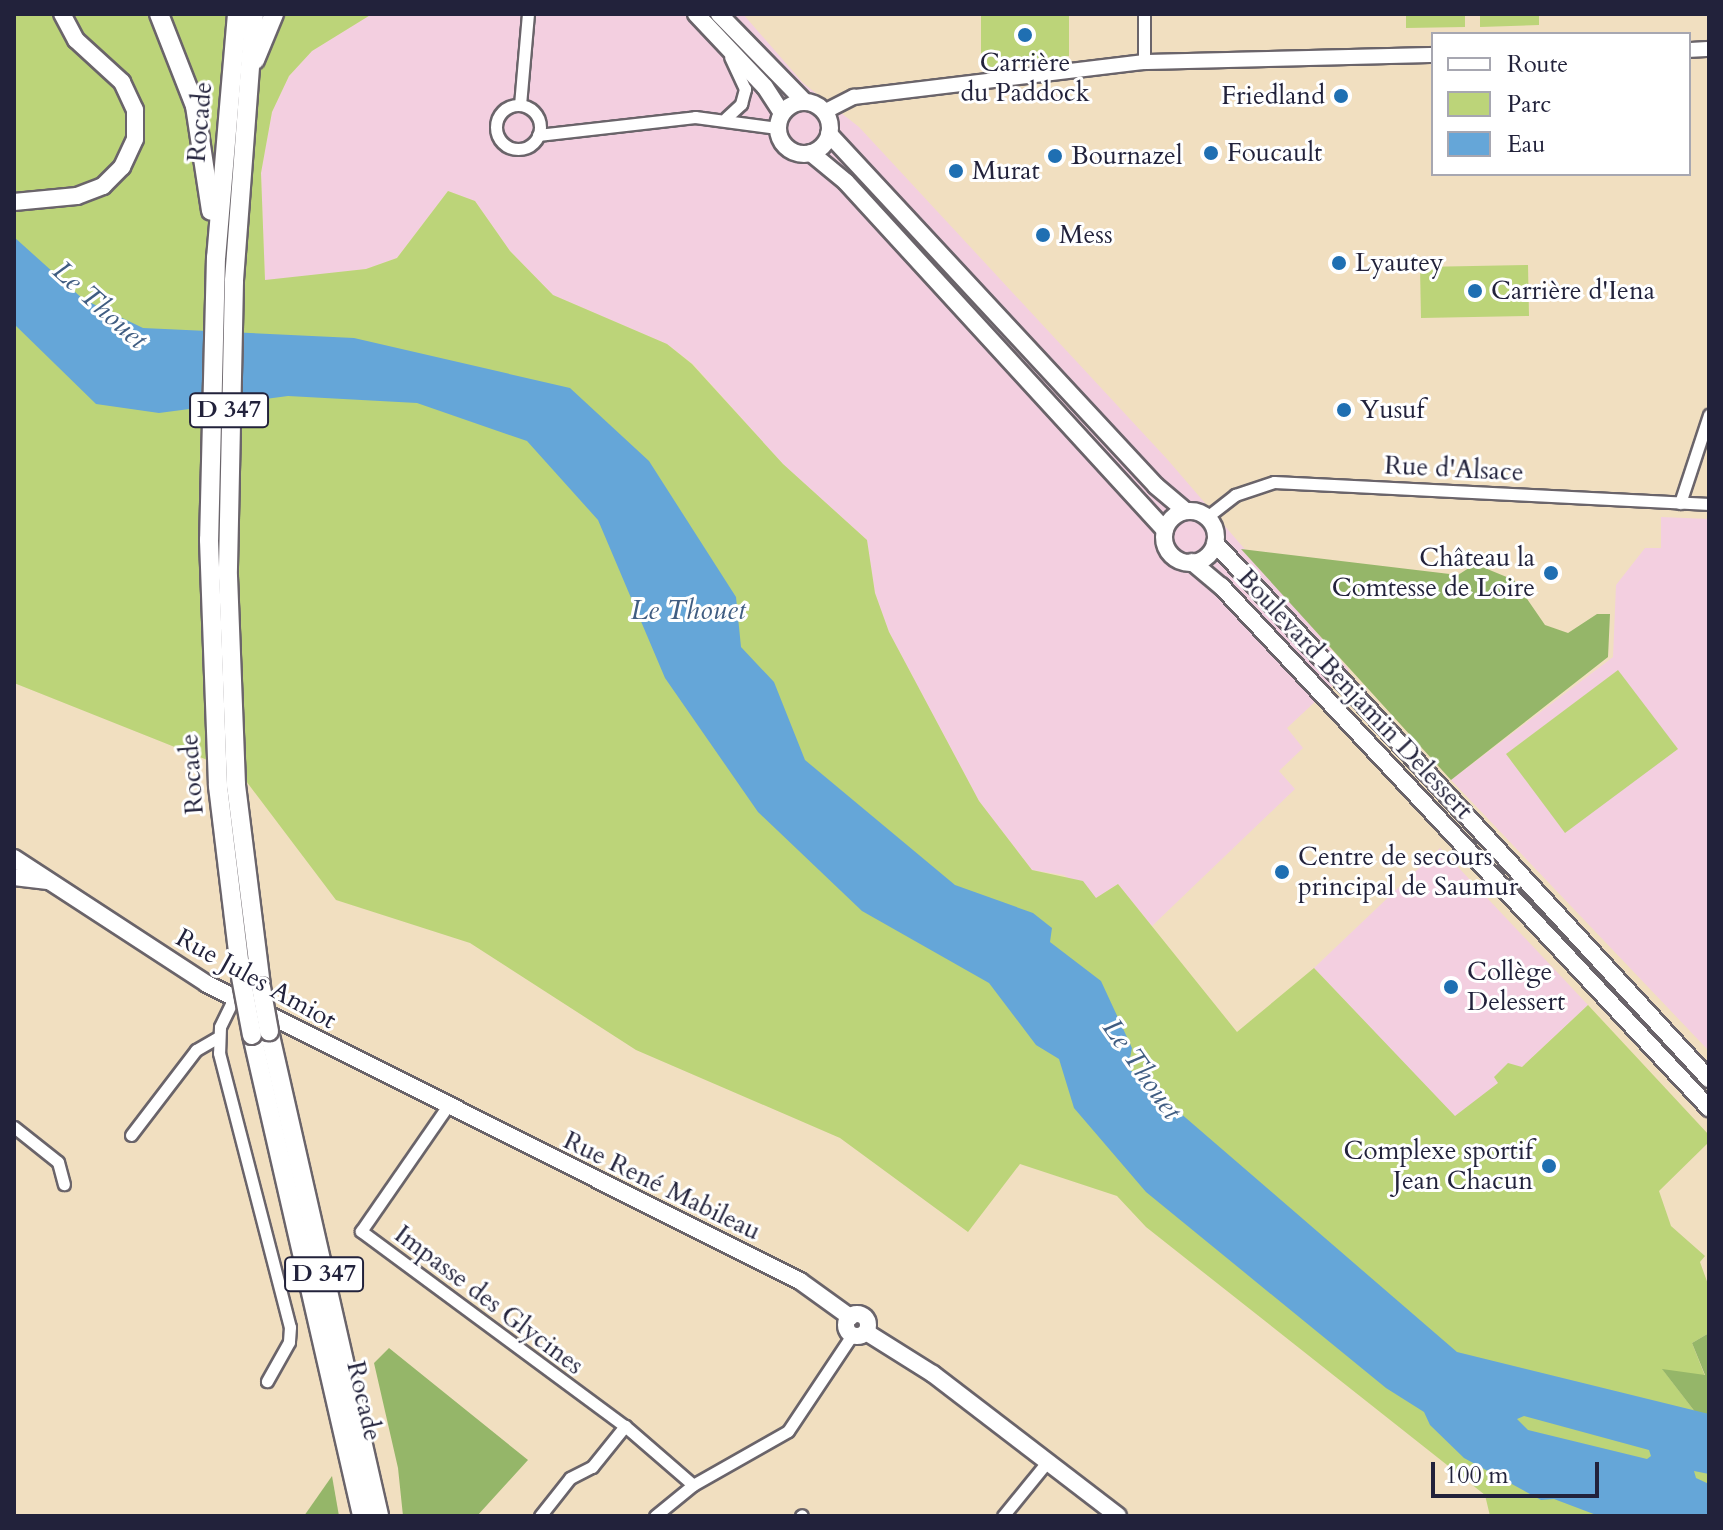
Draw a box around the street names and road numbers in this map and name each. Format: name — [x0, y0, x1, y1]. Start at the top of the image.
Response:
street label: Rocade — [181, 80, 219, 164]
road number: D 347 — [189, 390, 269, 430]
street label: Rue d'Alsace — [1384, 450, 1524, 488]
street label: Boulevard Benjamin Delessert — [1231, 562, 1479, 826]
street label: Rocade — [174, 733, 210, 815]
street label: Rue Jules Amiot — [170, 922, 342, 1036]
street label: Rue René Mabileau — [558, 1125, 766, 1247]
street label: Impasse des Glycines — [388, 1219, 590, 1381]
road number: D 347 — [284, 1254, 364, 1294]
street label: Rocade — [340, 1358, 388, 1444]

